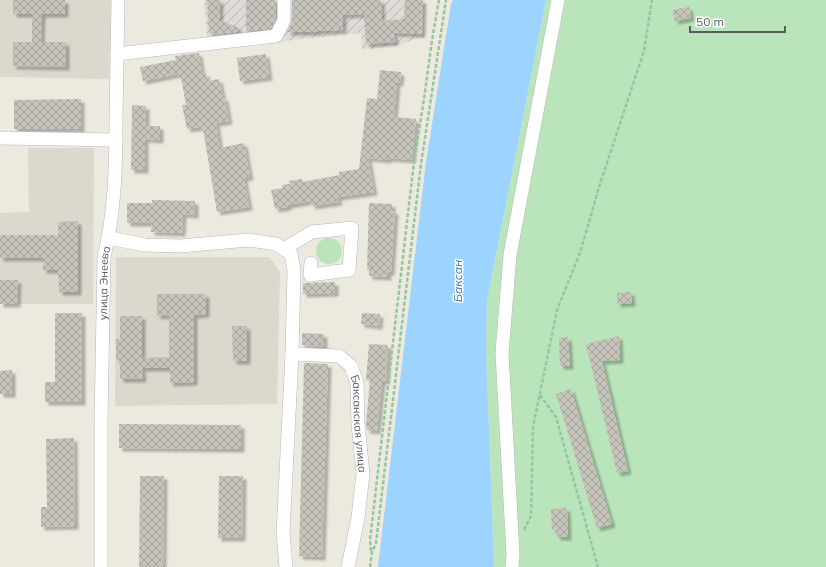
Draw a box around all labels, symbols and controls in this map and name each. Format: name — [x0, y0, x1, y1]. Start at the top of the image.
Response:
scale bar — [690, 8, 785, 34]
text: 50 m — [696, 14, 724, 29]
street label: улица Энеева — [96, 245, 113, 320]
water label: Баксан — [450, 260, 465, 302]
street label: Баксанская улица — [348, 373, 370, 473]

